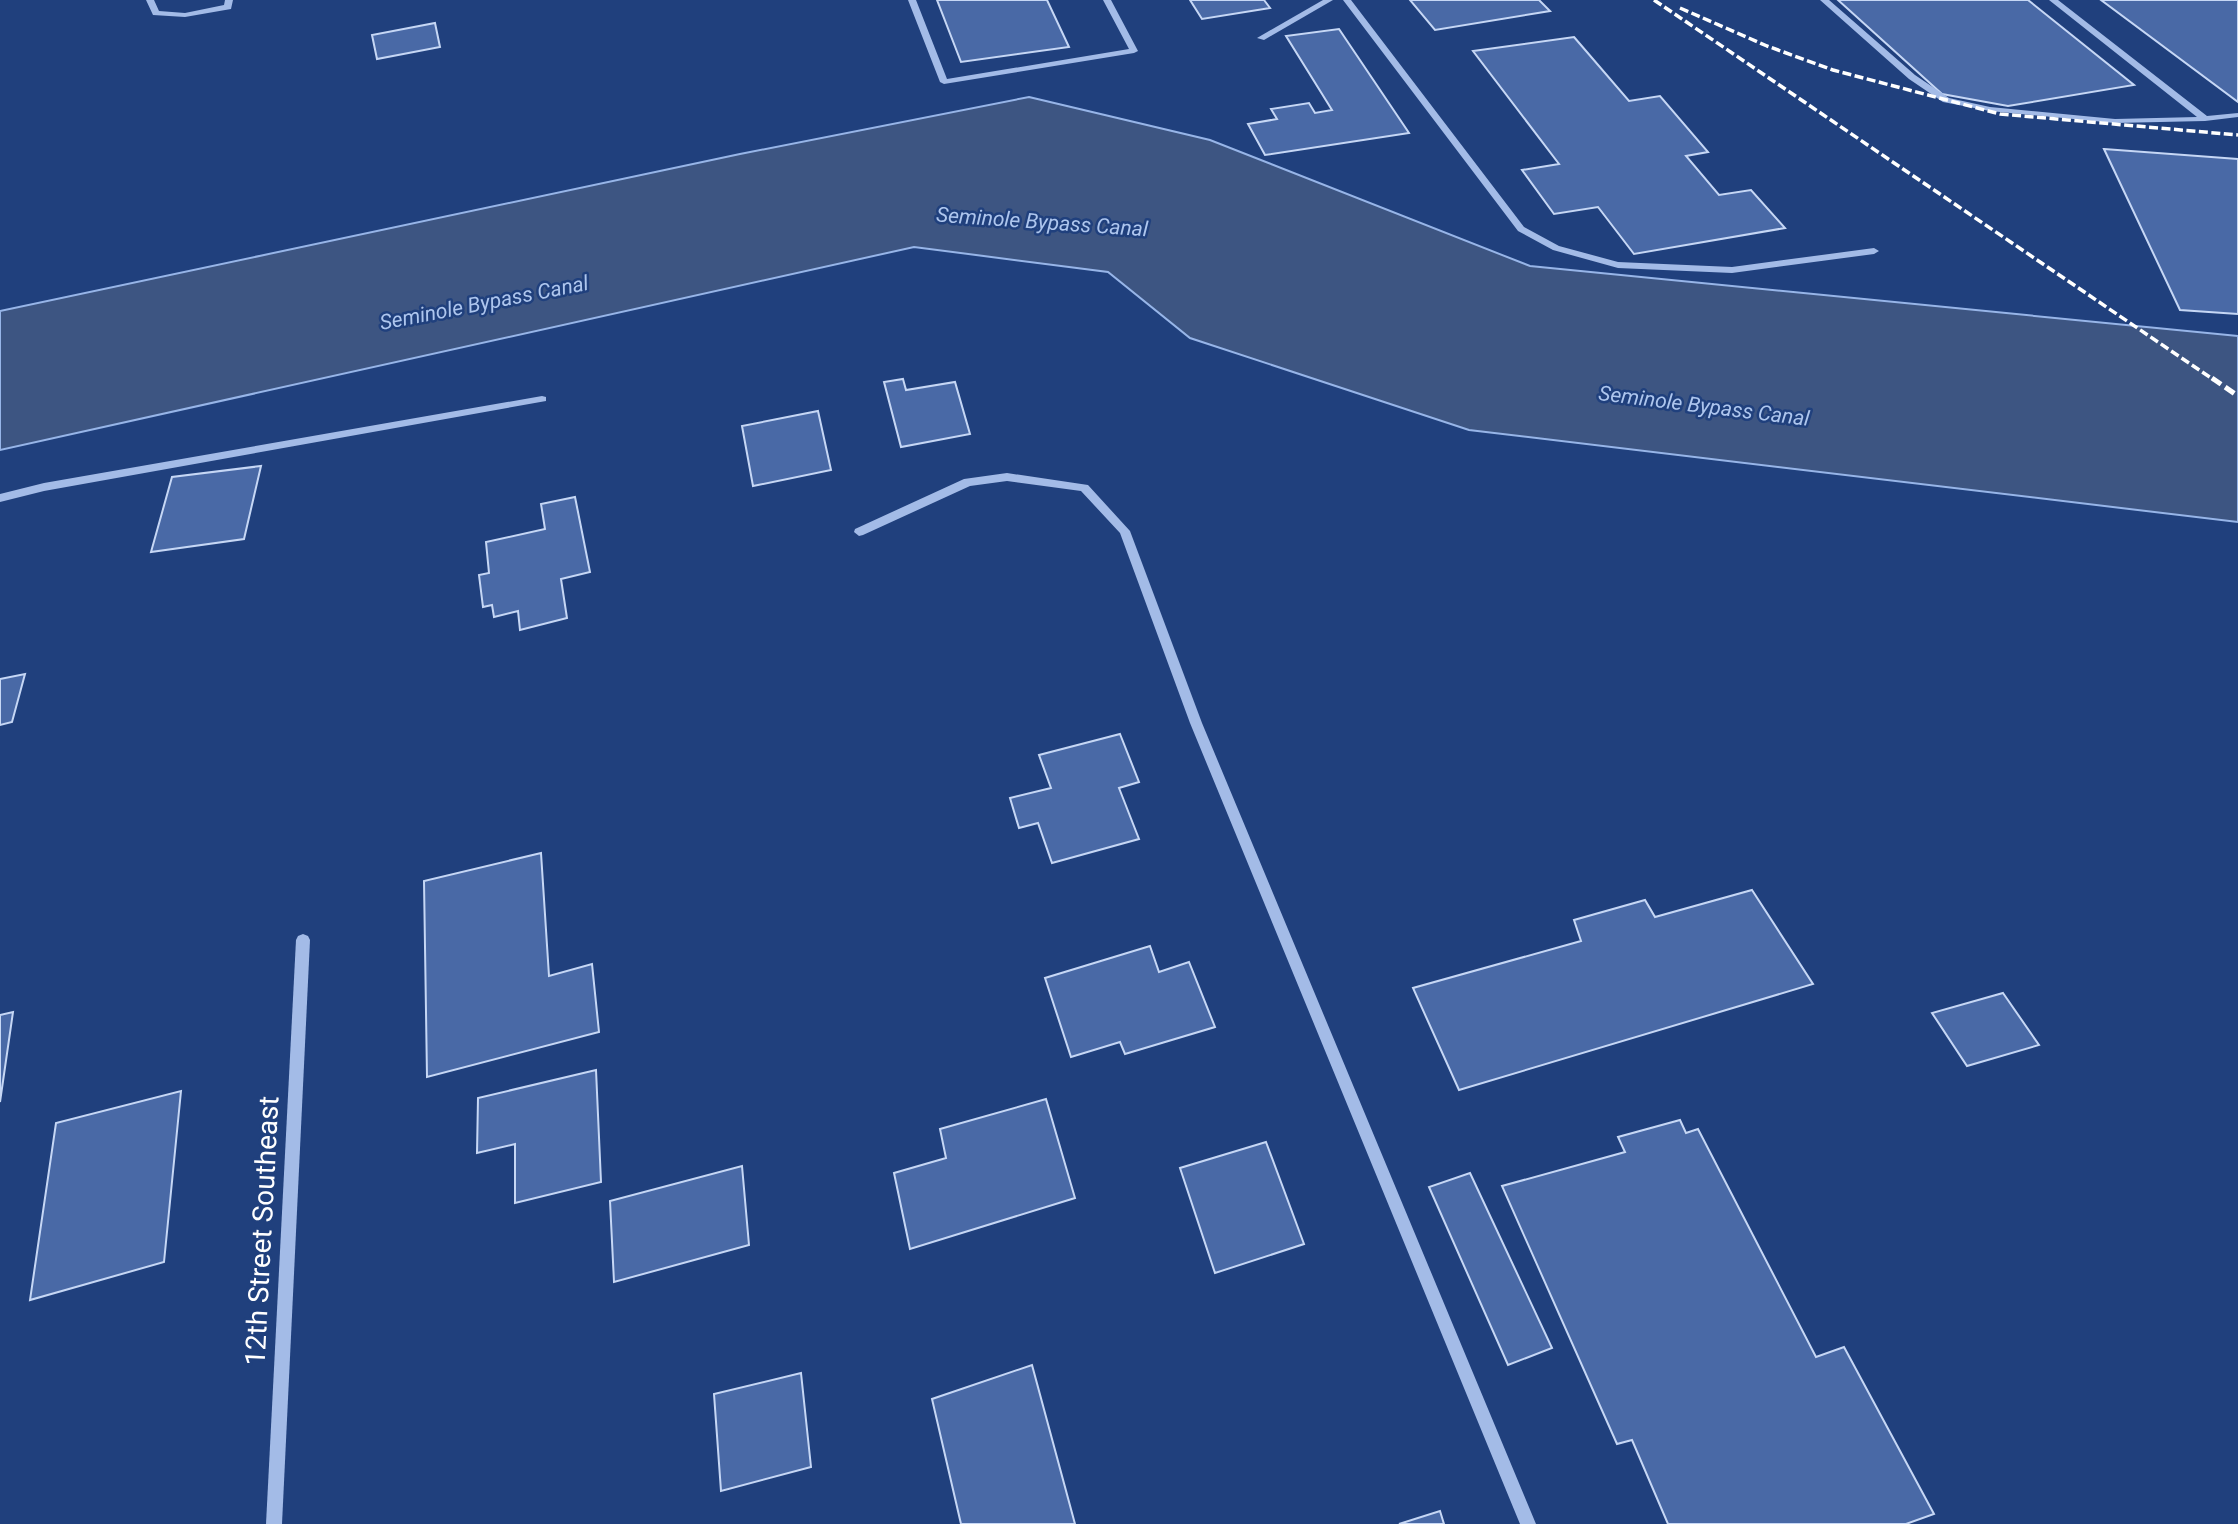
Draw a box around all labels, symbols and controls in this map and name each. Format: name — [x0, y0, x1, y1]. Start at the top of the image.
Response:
water label: Seminole Bypass Canal — [935, 203, 1150, 241]
water label: Seminole Bypass Canal — [378, 271, 591, 335]
water label: Seminole Bypass Canal — [1597, 381, 1812, 431]
street label: 12th Street Southeast — [238, 1095, 286, 1367]

